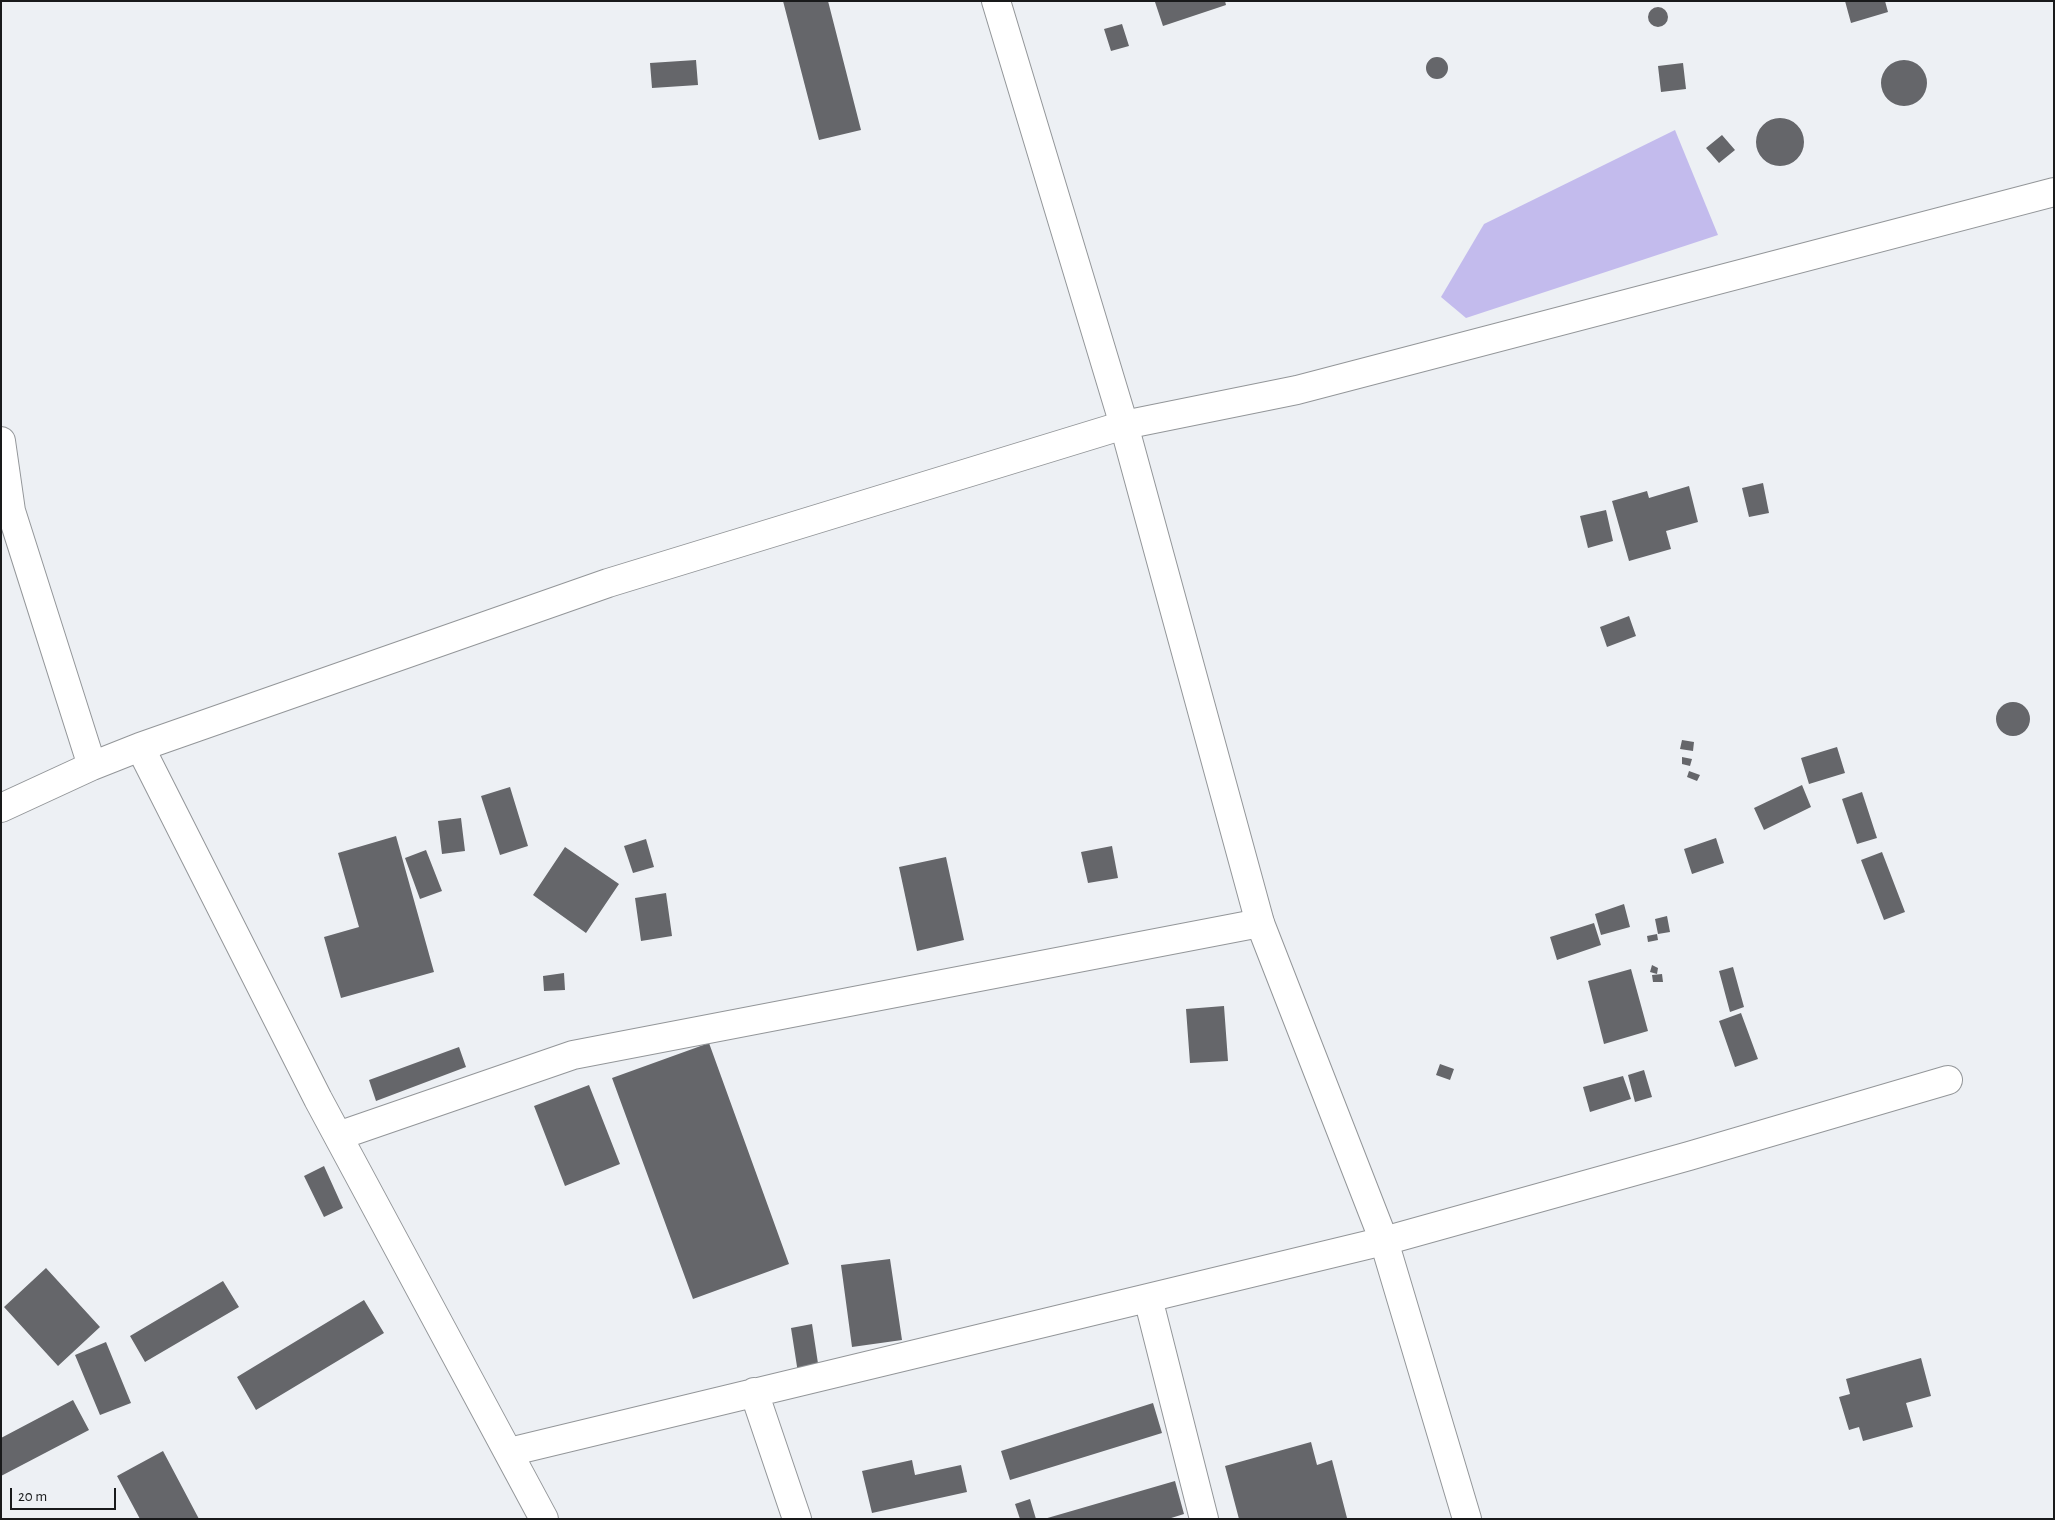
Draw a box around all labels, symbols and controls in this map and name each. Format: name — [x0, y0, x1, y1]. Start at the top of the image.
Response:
scale bar — [12, 1478, 119, 1510]
text: 20 m — [18, 1489, 47, 1504]

